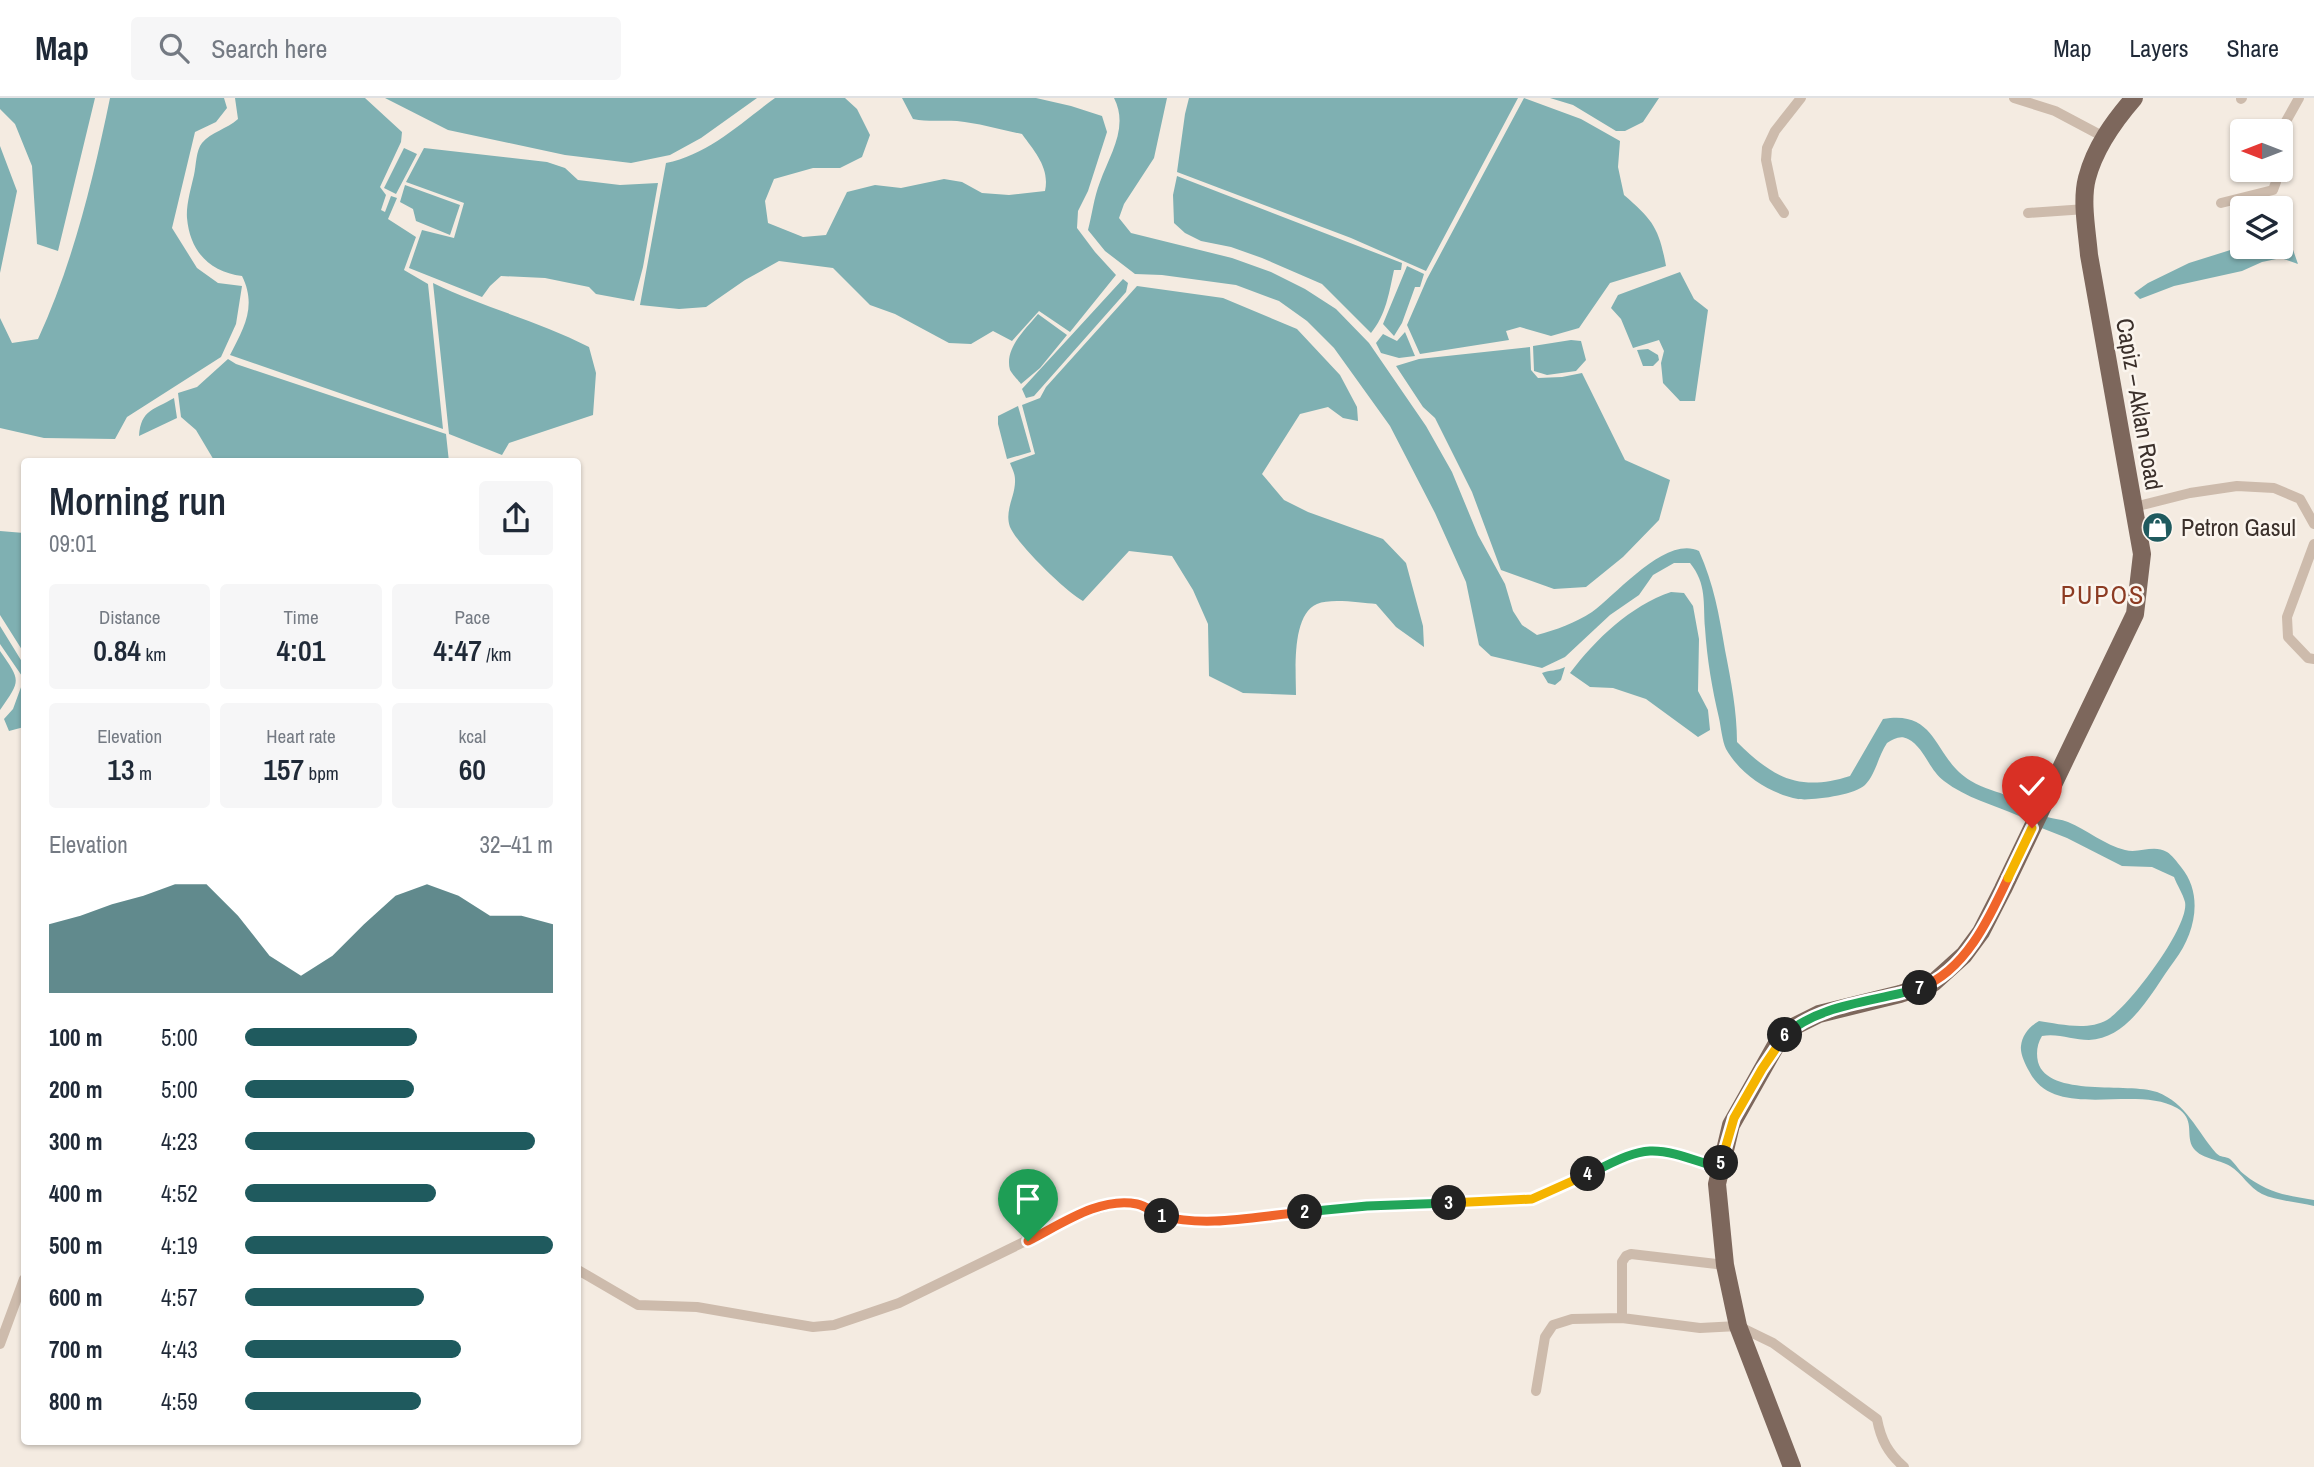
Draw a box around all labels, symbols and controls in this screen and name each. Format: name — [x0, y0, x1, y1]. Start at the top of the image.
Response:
search box — [131, 17, 621, 80]
text: Map — [35, 26, 89, 70]
icon: search — [155, 29, 193, 67]
text: Search here — [211, 31, 327, 66]
text: Map — [2053, 32, 2091, 64]
text: Layers — [2129, 32, 2188, 64]
text: Share — [2226, 32, 2279, 64]
north arrow — [2230, 119, 2292, 182]
map controls — [2230, 119, 2293, 259]
button: layers — [2230, 196, 2293, 259]
street label: Capiz – Aklan Road — [2109, 316, 2171, 492]
text: Morning run — [49, 476, 226, 527]
button: share — [479, 481, 553, 555]
shop icon: Petron Gasul — [2141, 510, 2175, 544]
place label: Petron Gasul — [2181, 511, 2296, 543]
text: 09:01 — [49, 528, 96, 559]
district label: PUPOS — [2061, 577, 2145, 612]
text: Distance — [99, 604, 160, 630]
text: Time — [283, 604, 319, 630]
text: Pace — [455, 604, 490, 630]
text: 0.84 — [93, 630, 141, 670]
text: 4:01 — [277, 630, 325, 670]
text: 4:47 — [433, 630, 482, 670]
text: km — [141, 641, 166, 667]
text: /km — [482, 641, 511, 667]
text: Elevation — [97, 723, 162, 749]
text: Heart rate — [266, 723, 336, 749]
text: kcal — [458, 723, 486, 749]
text: 13 — [107, 749, 135, 789]
text: 157 — [263, 749, 304, 789]
text: 60 — [459, 749, 486, 789]
pin — [2002, 756, 2062, 828]
text: m — [135, 760, 152, 786]
text: bpm — [304, 760, 339, 786]
icon: check — [2013, 767, 2051, 805]
text: Elevation — [49, 829, 128, 860]
text: 32–41 m — [480, 829, 553, 860]
pin: 7 — [1902, 970, 1938, 1006]
text: 7 — [1915, 974, 1924, 1000]
pin: 6 — [1768, 1018, 1802, 1052]
text: 6 — [1780, 1021, 1789, 1047]
text: 100 m — [49, 1022, 102, 1053]
text: 5:00 — [161, 1022, 198, 1053]
text: 200 m — [49, 1074, 102, 1105]
text: 5:00 — [161, 1074, 198, 1105]
text: 300 m — [49, 1126, 102, 1157]
text: 4:23 — [161, 1126, 198, 1157]
pin: 5 — [1704, 1146, 1738, 1180]
text: 5 — [1716, 1149, 1725, 1175]
pin: 4 — [1570, 1156, 1606, 1192]
text: 4 — [1583, 1160, 1592, 1186]
pin — [998, 1169, 1058, 1241]
text: 400 m — [49, 1178, 102, 1209]
text: 4:52 — [161, 1178, 198, 1209]
icon: arrive — [1009, 1180, 1047, 1218]
pin: 3 — [1432, 1186, 1466, 1220]
text: 3 — [1444, 1189, 1453, 1215]
pin: 2 — [1288, 1194, 1322, 1230]
pin: 1 — [1144, 1198, 1180, 1234]
text: 2 — [1300, 1198, 1309, 1224]
text: 1 — [1157, 1202, 1166, 1228]
text: 500 m — [49, 1230, 102, 1261]
text: 4:19 — [161, 1230, 198, 1261]
text: 600 m — [49, 1282, 102, 1313]
text: 4:57 — [161, 1282, 198, 1313]
text: 700 m — [49, 1334, 102, 1365]
text: 4:43 — [161, 1334, 198, 1365]
text: 800 m — [49, 1386, 102, 1417]
text: 4:59 — [161, 1386, 198, 1417]

